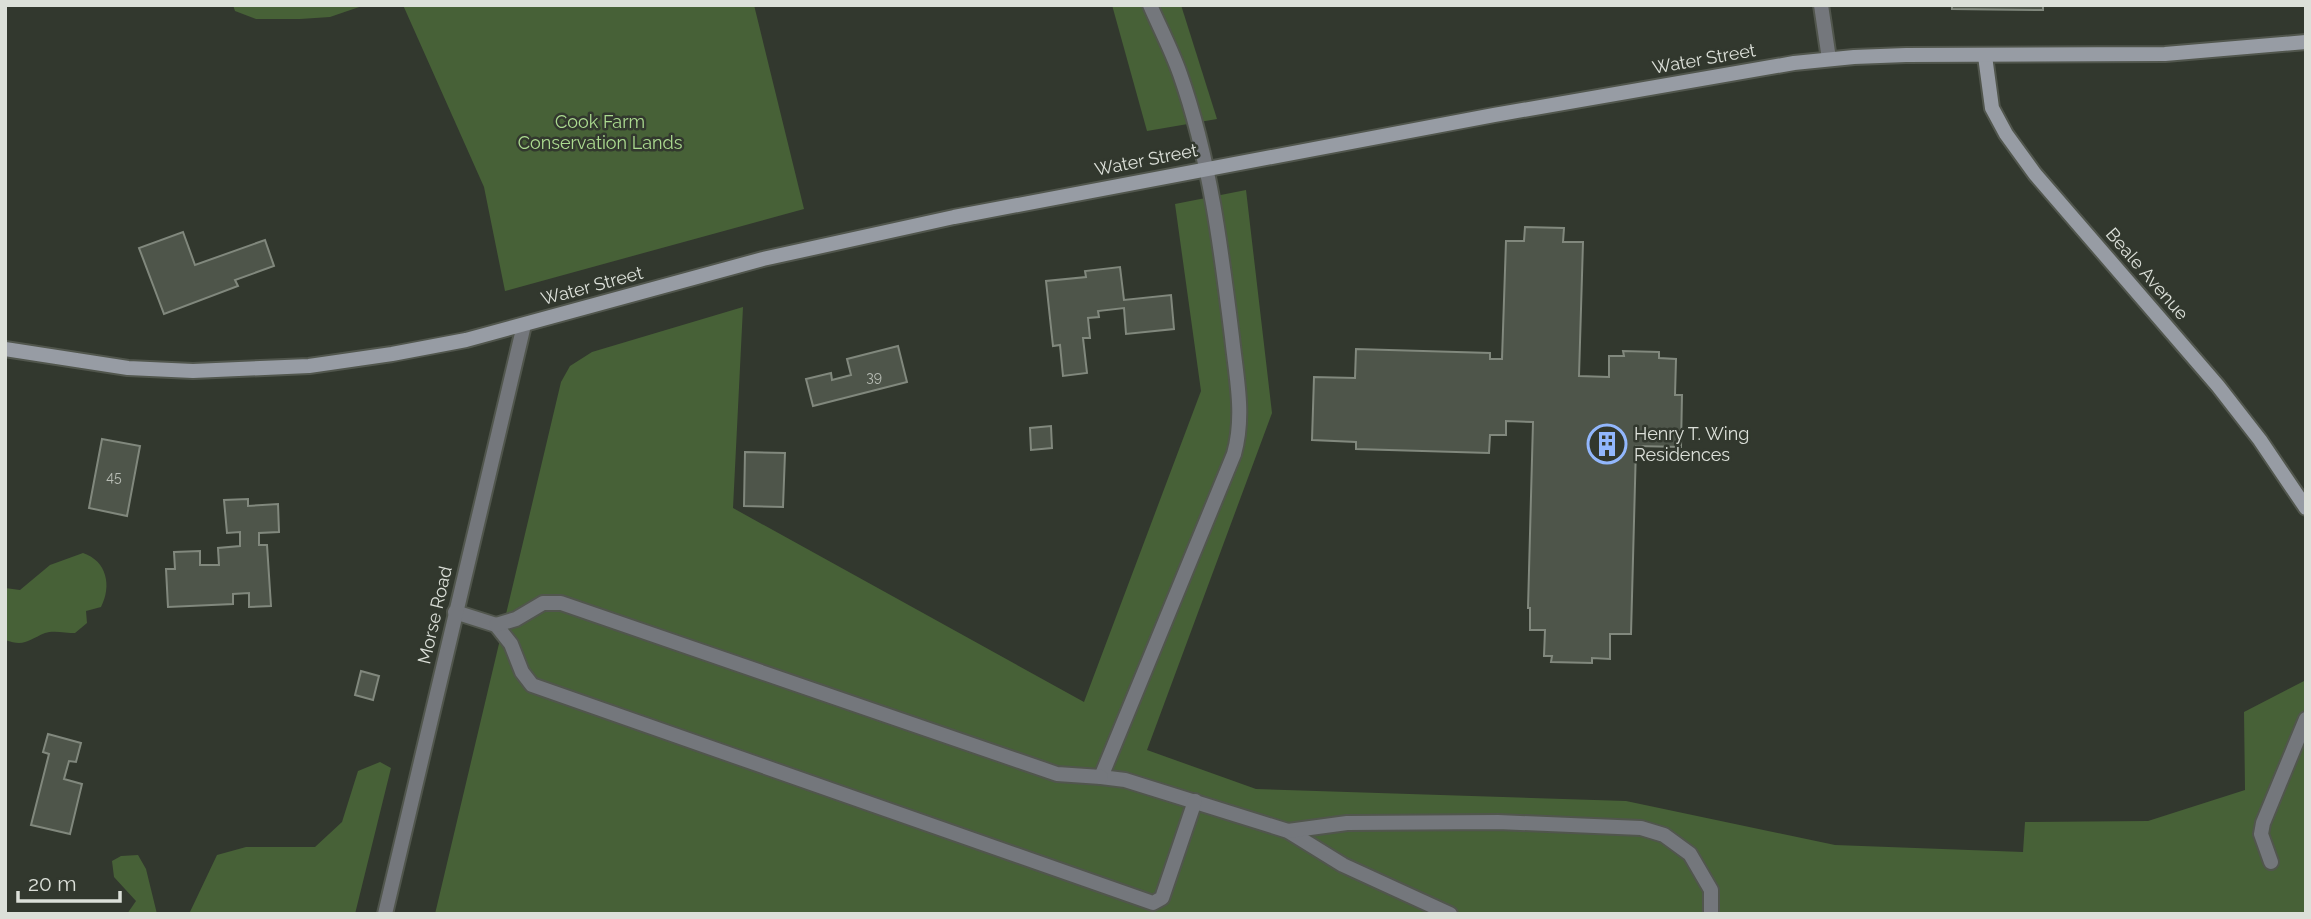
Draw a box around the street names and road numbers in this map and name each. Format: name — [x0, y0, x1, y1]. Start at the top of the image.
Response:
street label: Water Street — [1651, 39, 1757, 78]
street label: Water Street — [1093, 139, 1199, 180]
street label: Beale Avenue — [2102, 223, 2193, 324]
street label: Water Street — [539, 262, 645, 309]
street label: Morse Road — [413, 564, 456, 666]

